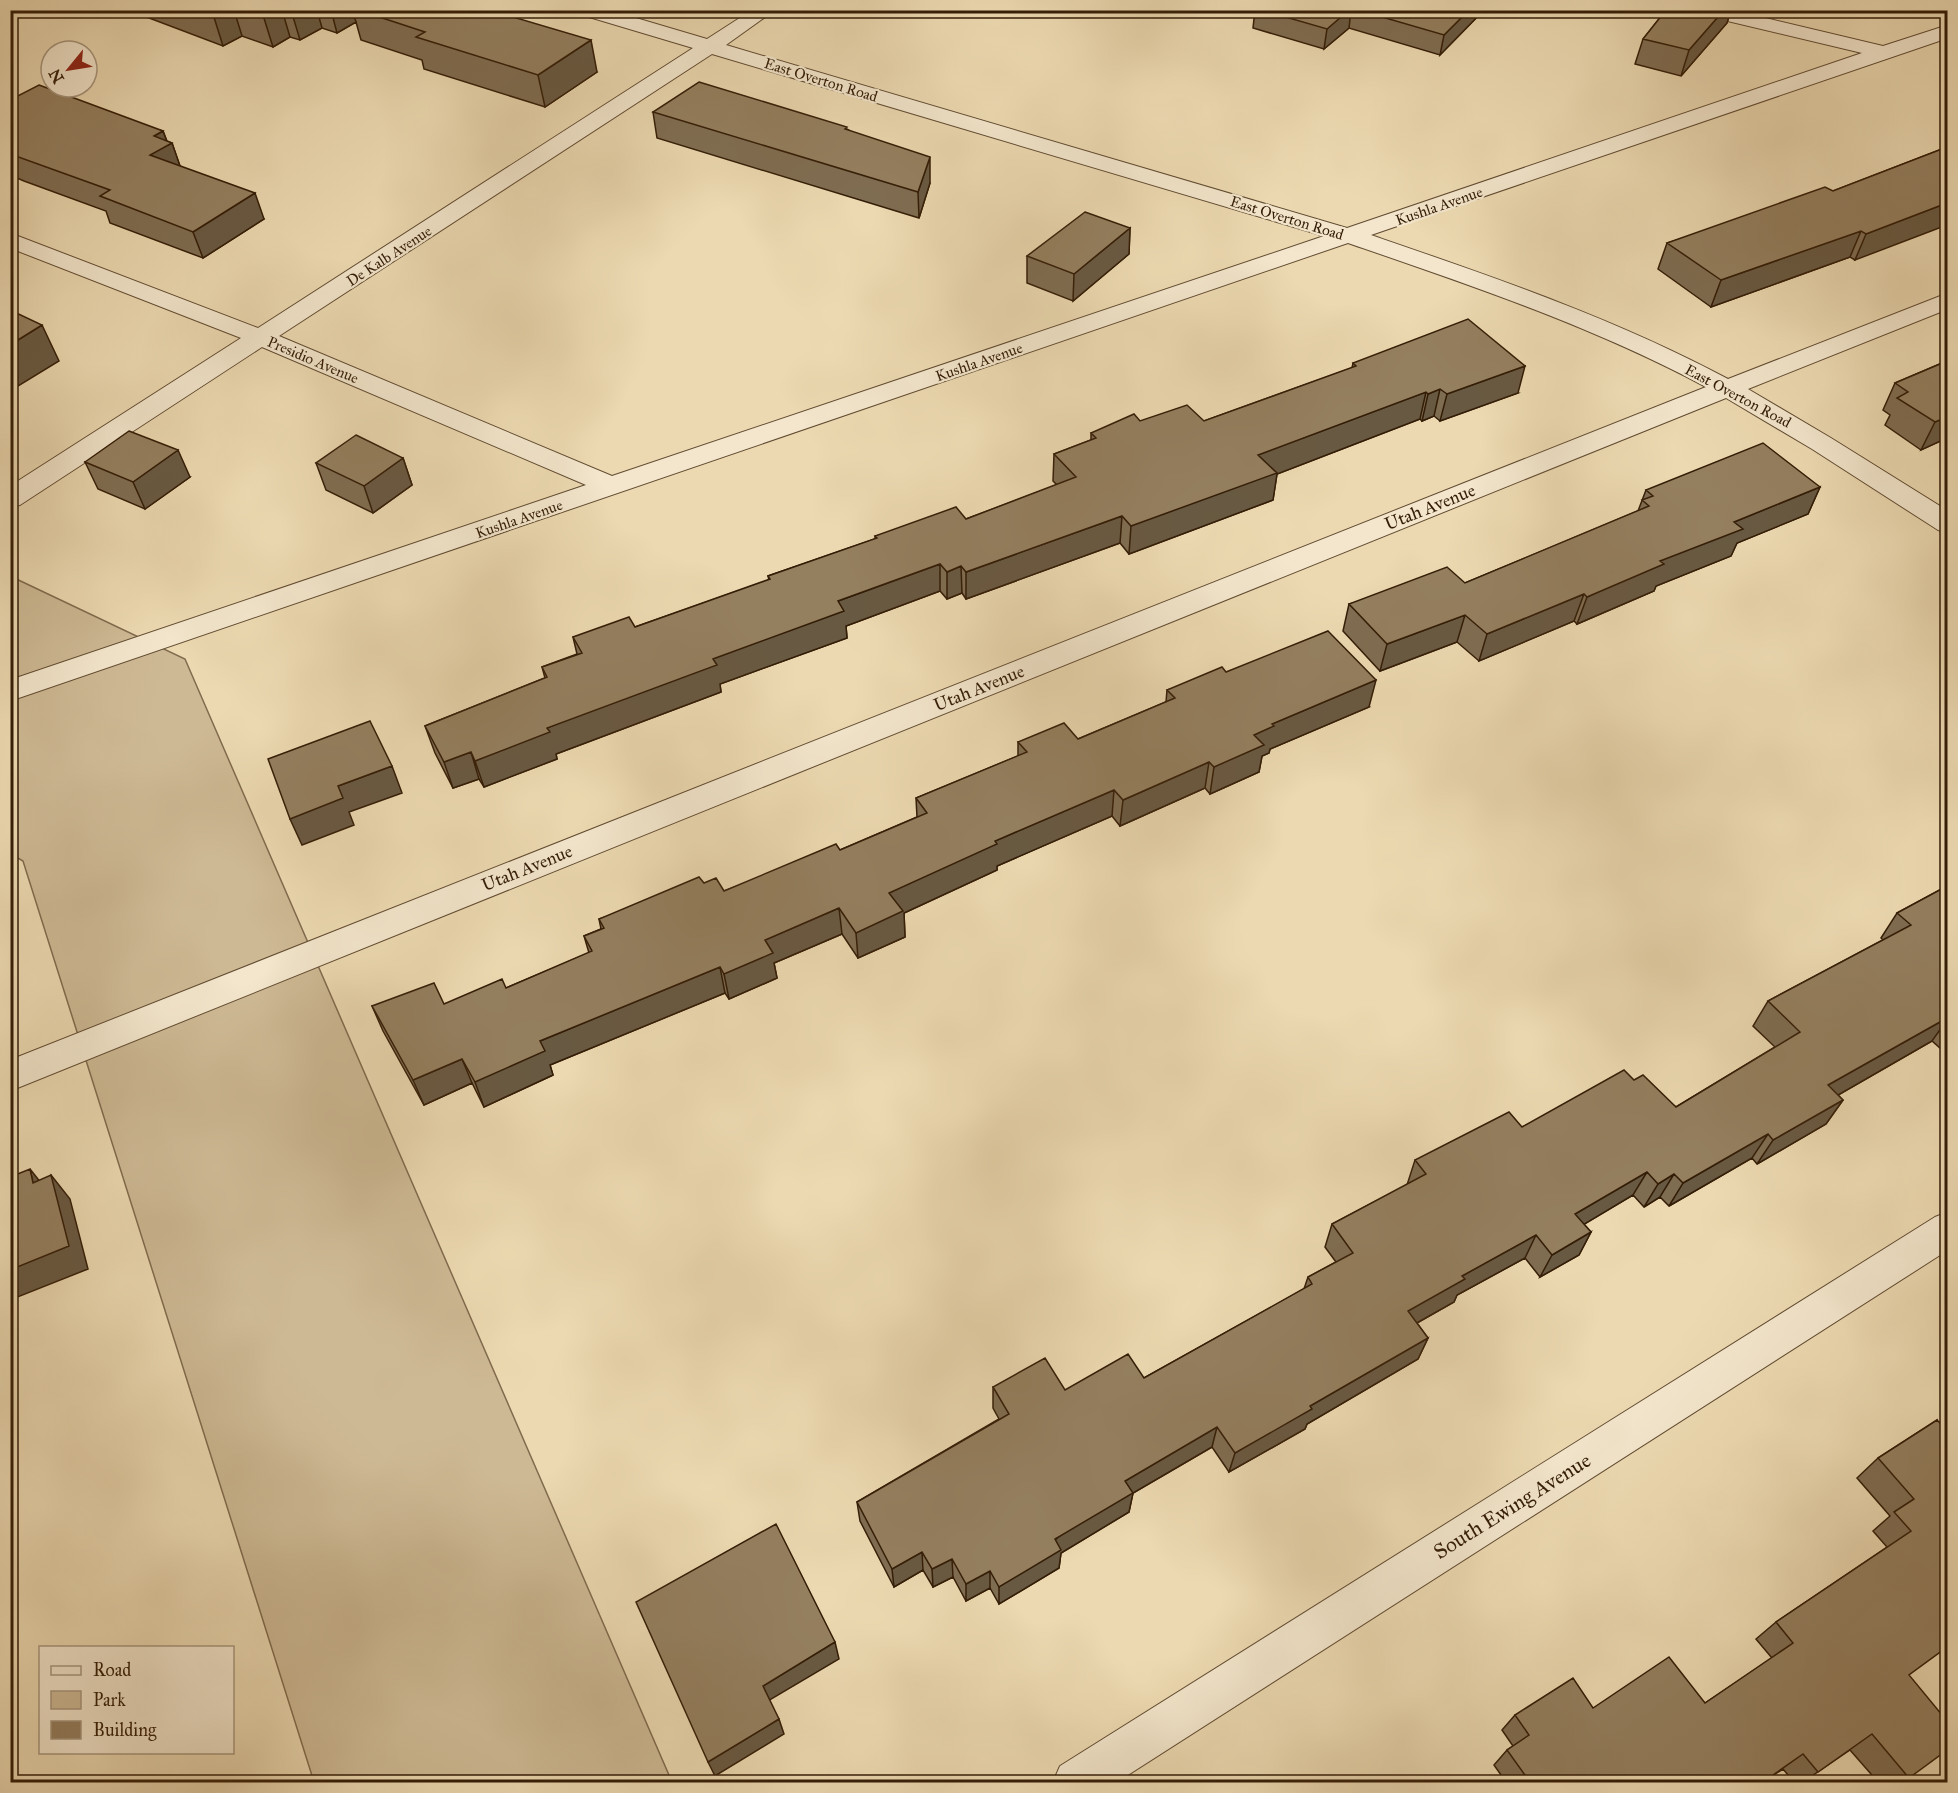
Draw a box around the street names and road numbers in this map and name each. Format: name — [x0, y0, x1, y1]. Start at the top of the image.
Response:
street label: East Overton Road — [762, 54, 880, 106]
street label: Kushla Avenue — [1393, 183, 1485, 229]
street label: East Overton Road — [1228, 192, 1346, 244]
street label: De Kalb Avenue — [343, 222, 435, 290]
street label: Presidio Avenue — [265, 333, 361, 387]
street label: Kushla Avenue — [933, 339, 1025, 385]
street label: East Overton Road — [1682, 360, 1795, 432]
street label: Utah Avenue — [1382, 479, 1478, 535]
street label: Kushla Avenue — [473, 496, 565, 542]
street label: Utah Avenue — [931, 660, 1027, 716]
street label: Utah Avenue — [479, 840, 575, 896]
street label: South Ewing Avenue — [1429, 1447, 1596, 1565]

